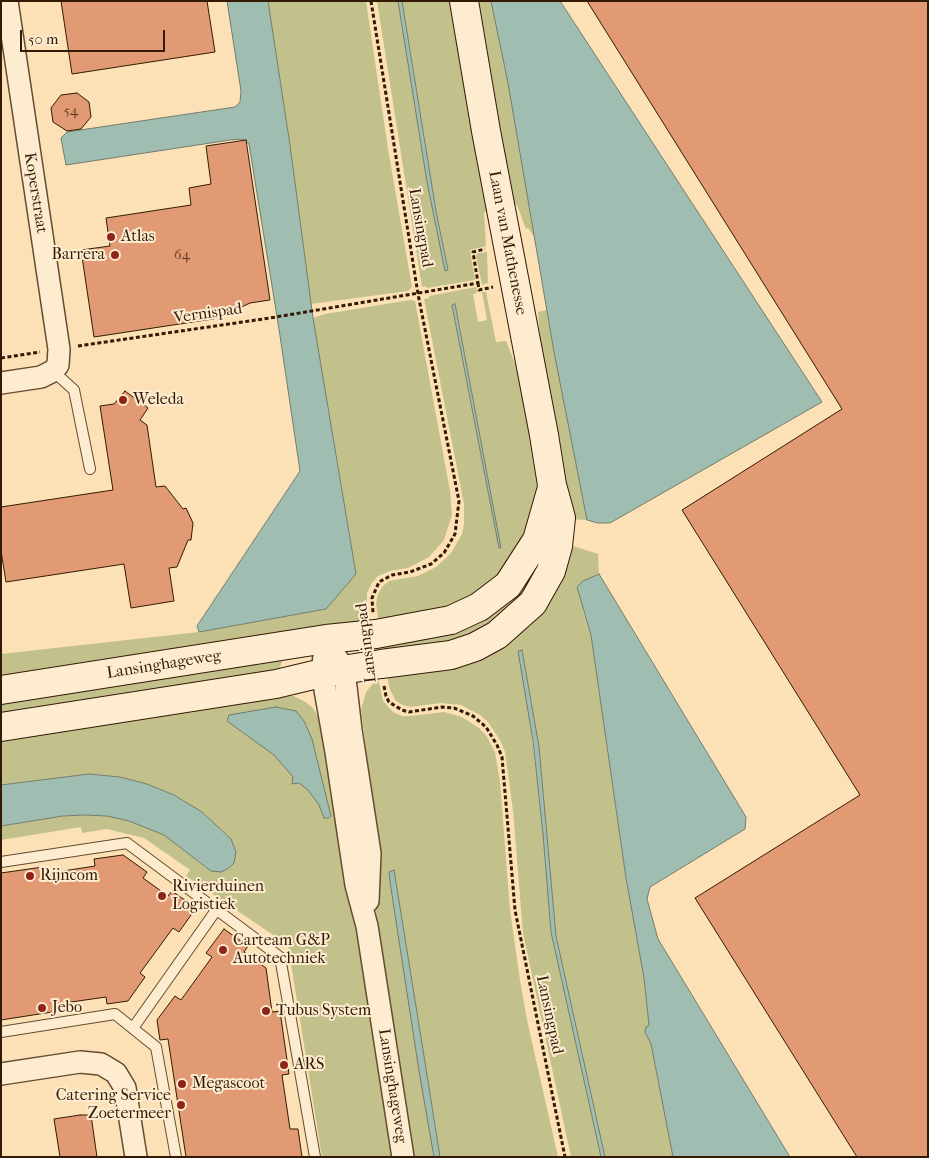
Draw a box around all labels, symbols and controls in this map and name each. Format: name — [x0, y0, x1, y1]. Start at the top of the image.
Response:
scale bar — [22, 20, 168, 52]
text: 50 m — [28, 30, 58, 48]
house number: 54 — [64, 104, 78, 120]
street label: Koperstraat — [19, 151, 51, 235]
street label: Laan van Mathenesse — [484, 169, 530, 317]
street label: Lansingpad — [404, 187, 436, 269]
place label: Atlas — [121, 227, 155, 247]
marker: Atlas — [105, 231, 117, 243]
place label: Barrera — [52, 245, 105, 265]
house number: 64 — [174, 248, 190, 264]
marker: Barrera — [109, 249, 121, 261]
street label: Vernispad — [173, 300, 243, 328]
place label: Weleda — [133, 390, 184, 410]
marker: Weleda — [117, 394, 129, 406]
street label: Lansingpad — [353, 602, 381, 684]
street label: Lansinghageweg — [105, 646, 223, 684]
place label: Rijncom — [40, 866, 98, 886]
marker: Rijncom — [24, 870, 36, 882]
place label: Rivierduinen Logistiek — [172, 877, 264, 915]
marker: Rivierduinen Logistiek — [156, 890, 168, 902]
place label: Carteam G&P Autotechniek — [233, 931, 330, 969]
marker: Carteam G&P Autotechniek — [217, 944, 229, 956]
street label: Lansingpad — [531, 974, 567, 1056]
place label: Jebo — [52, 998, 82, 1018]
place label: Tubus System — [276, 1001, 371, 1021]
marker: Jebo — [36, 1002, 48, 1014]
marker: Tubus System — [260, 1005, 272, 1017]
street label: Lansinghageweg — [373, 1027, 411, 1145]
place label: ARS — [294, 1055, 324, 1075]
marker: ARS — [278, 1059, 290, 1071]
place label: Megascoot — [192, 1074, 265, 1094]
marker: Megascoot — [176, 1078, 188, 1090]
place label: Catering Service Zoetermeer — [56, 1086, 171, 1124]
marker: Catering Service Zoetermeer — [175, 1099, 187, 1111]

